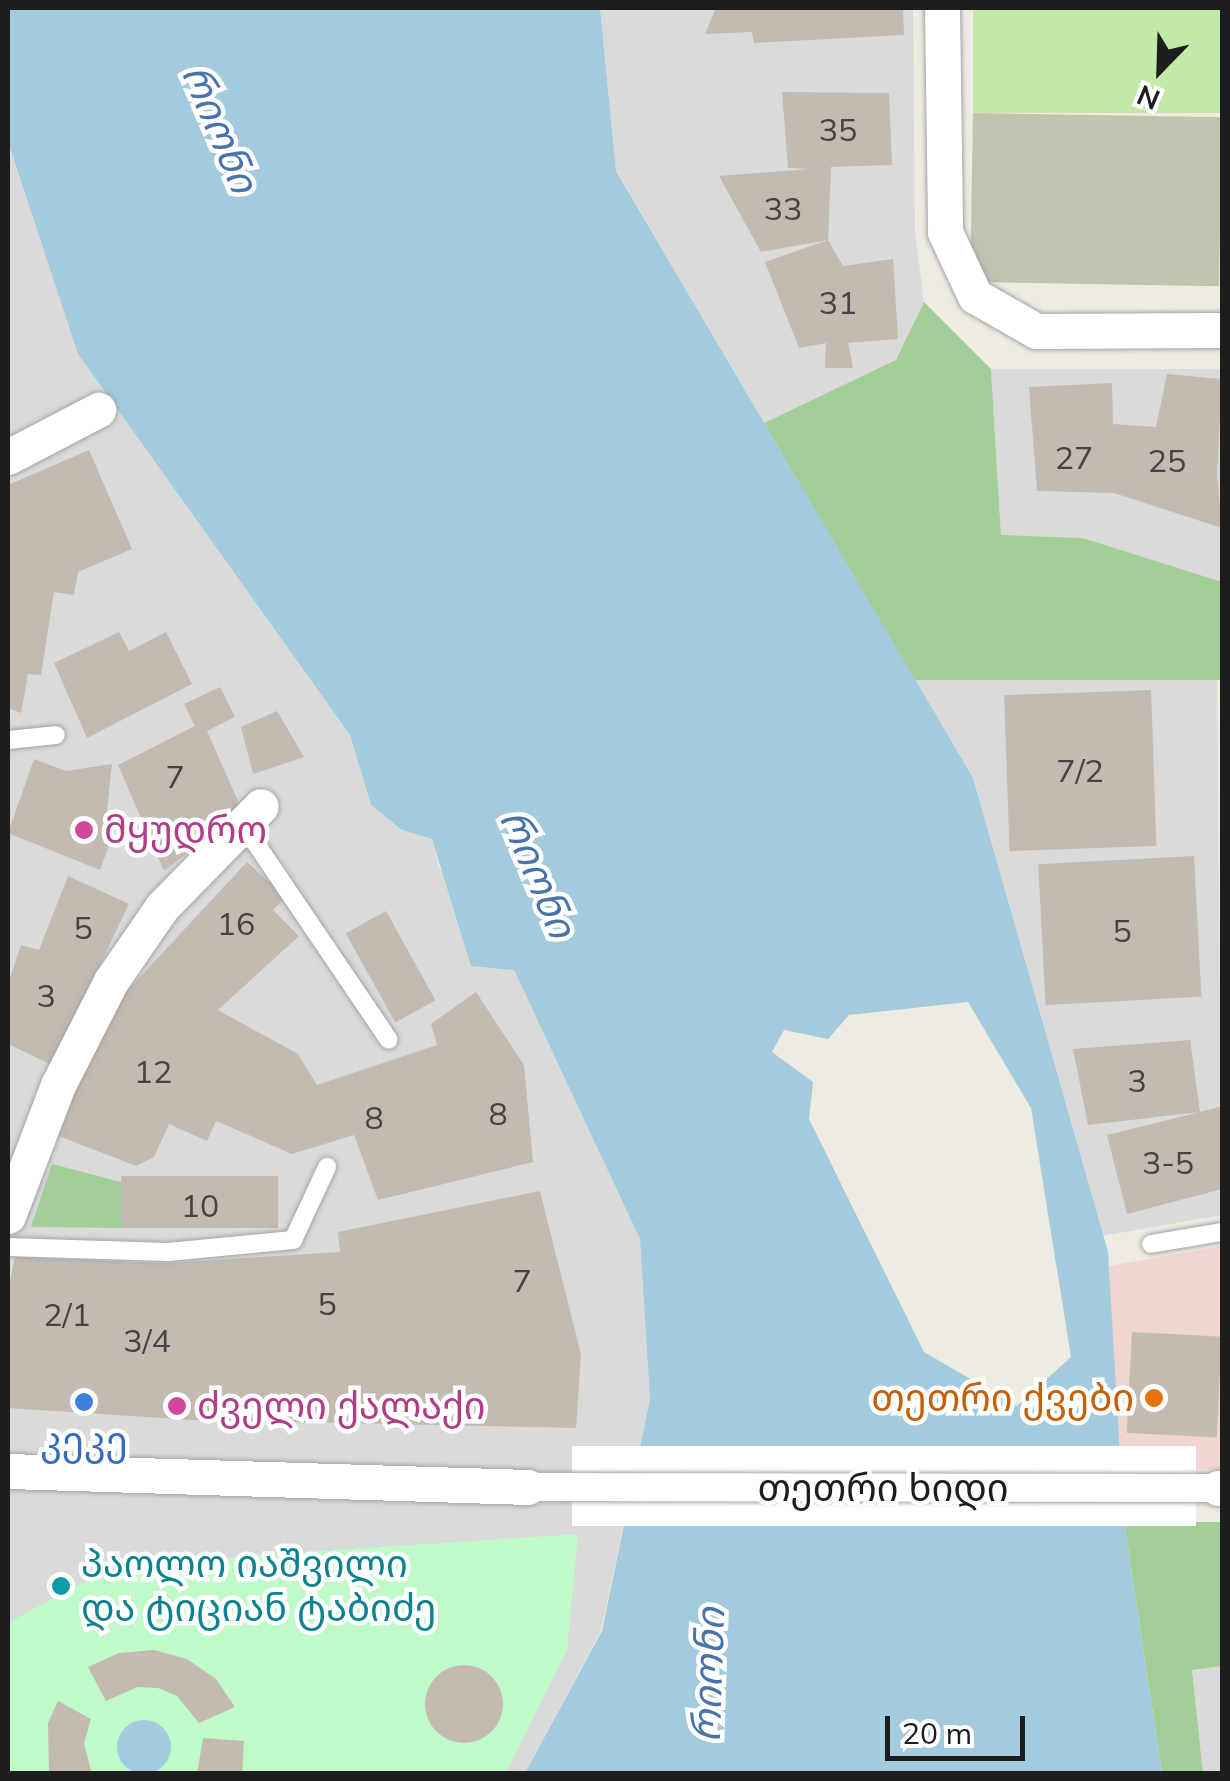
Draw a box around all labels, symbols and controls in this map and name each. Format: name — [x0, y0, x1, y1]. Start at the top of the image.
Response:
north arrow — [1110, 20, 1210, 120]
water label: რიონი — [173, 57, 269, 199]
text: N — [1132, 78, 1165, 118]
house number: 35 — [819, 110, 857, 148]
house number: 33 — [764, 189, 802, 227]
house number: 31 — [819, 283, 857, 321]
house number: 27 — [1055, 438, 1093, 476]
house number: 25 — [1148, 441, 1186, 479]
house number: 7/2 — [1056, 751, 1104, 789]
house number: 7 — [165, 757, 185, 795]
water label: რიონი — [491, 802, 587, 944]
place label: მყუდრო — [104, 807, 267, 853]
marker: მყუდრო — [73, 819, 95, 841]
house number: 16 — [217, 904, 255, 942]
house number: 5 — [73, 908, 93, 946]
house number: 5 — [1112, 911, 1132, 949]
house number: 3 — [36, 976, 56, 1014]
house number: 12 — [134, 1052, 172, 1090]
house number: 3 — [1127, 1061, 1147, 1099]
house number: 8 — [488, 1094, 508, 1132]
house number: 8 — [364, 1098, 384, 1136]
house number: 3-5 — [1142, 1143, 1194, 1181]
house number: 10 — [181, 1186, 219, 1224]
house number: 7 — [512, 1261, 532, 1299]
house number: 5 — [317, 1284, 337, 1322]
house number: 2/1 — [43, 1295, 91, 1333]
house number: 3/4 — [123, 1321, 171, 1359]
place label: თეთრი ქვები — [871, 1375, 1134, 1421]
place label: ძველი ქალაქი — [197, 1383, 486, 1429]
marker: თეთრი ქვები — [1143, 1387, 1165, 1409]
marker: კეკე — [73, 1391, 95, 1413]
marker: ძველი ქალაქი — [166, 1395, 188, 1417]
place label: კეკე — [40, 1418, 128, 1464]
street label: თეთრი ხიდი — [757, 1465, 1009, 1511]
place label: პაოლო იაშვილი და ტიციან ტაბიძე — [81, 1541, 436, 1630]
marker: პაოლო იაშვილი და ტიციან ტაბიძე — [50, 1575, 72, 1597]
water label: რიონი — [681, 1607, 733, 1743]
scale bar — [890, 1696, 1030, 1758]
text: 20 m — [902, 1714, 972, 1752]

